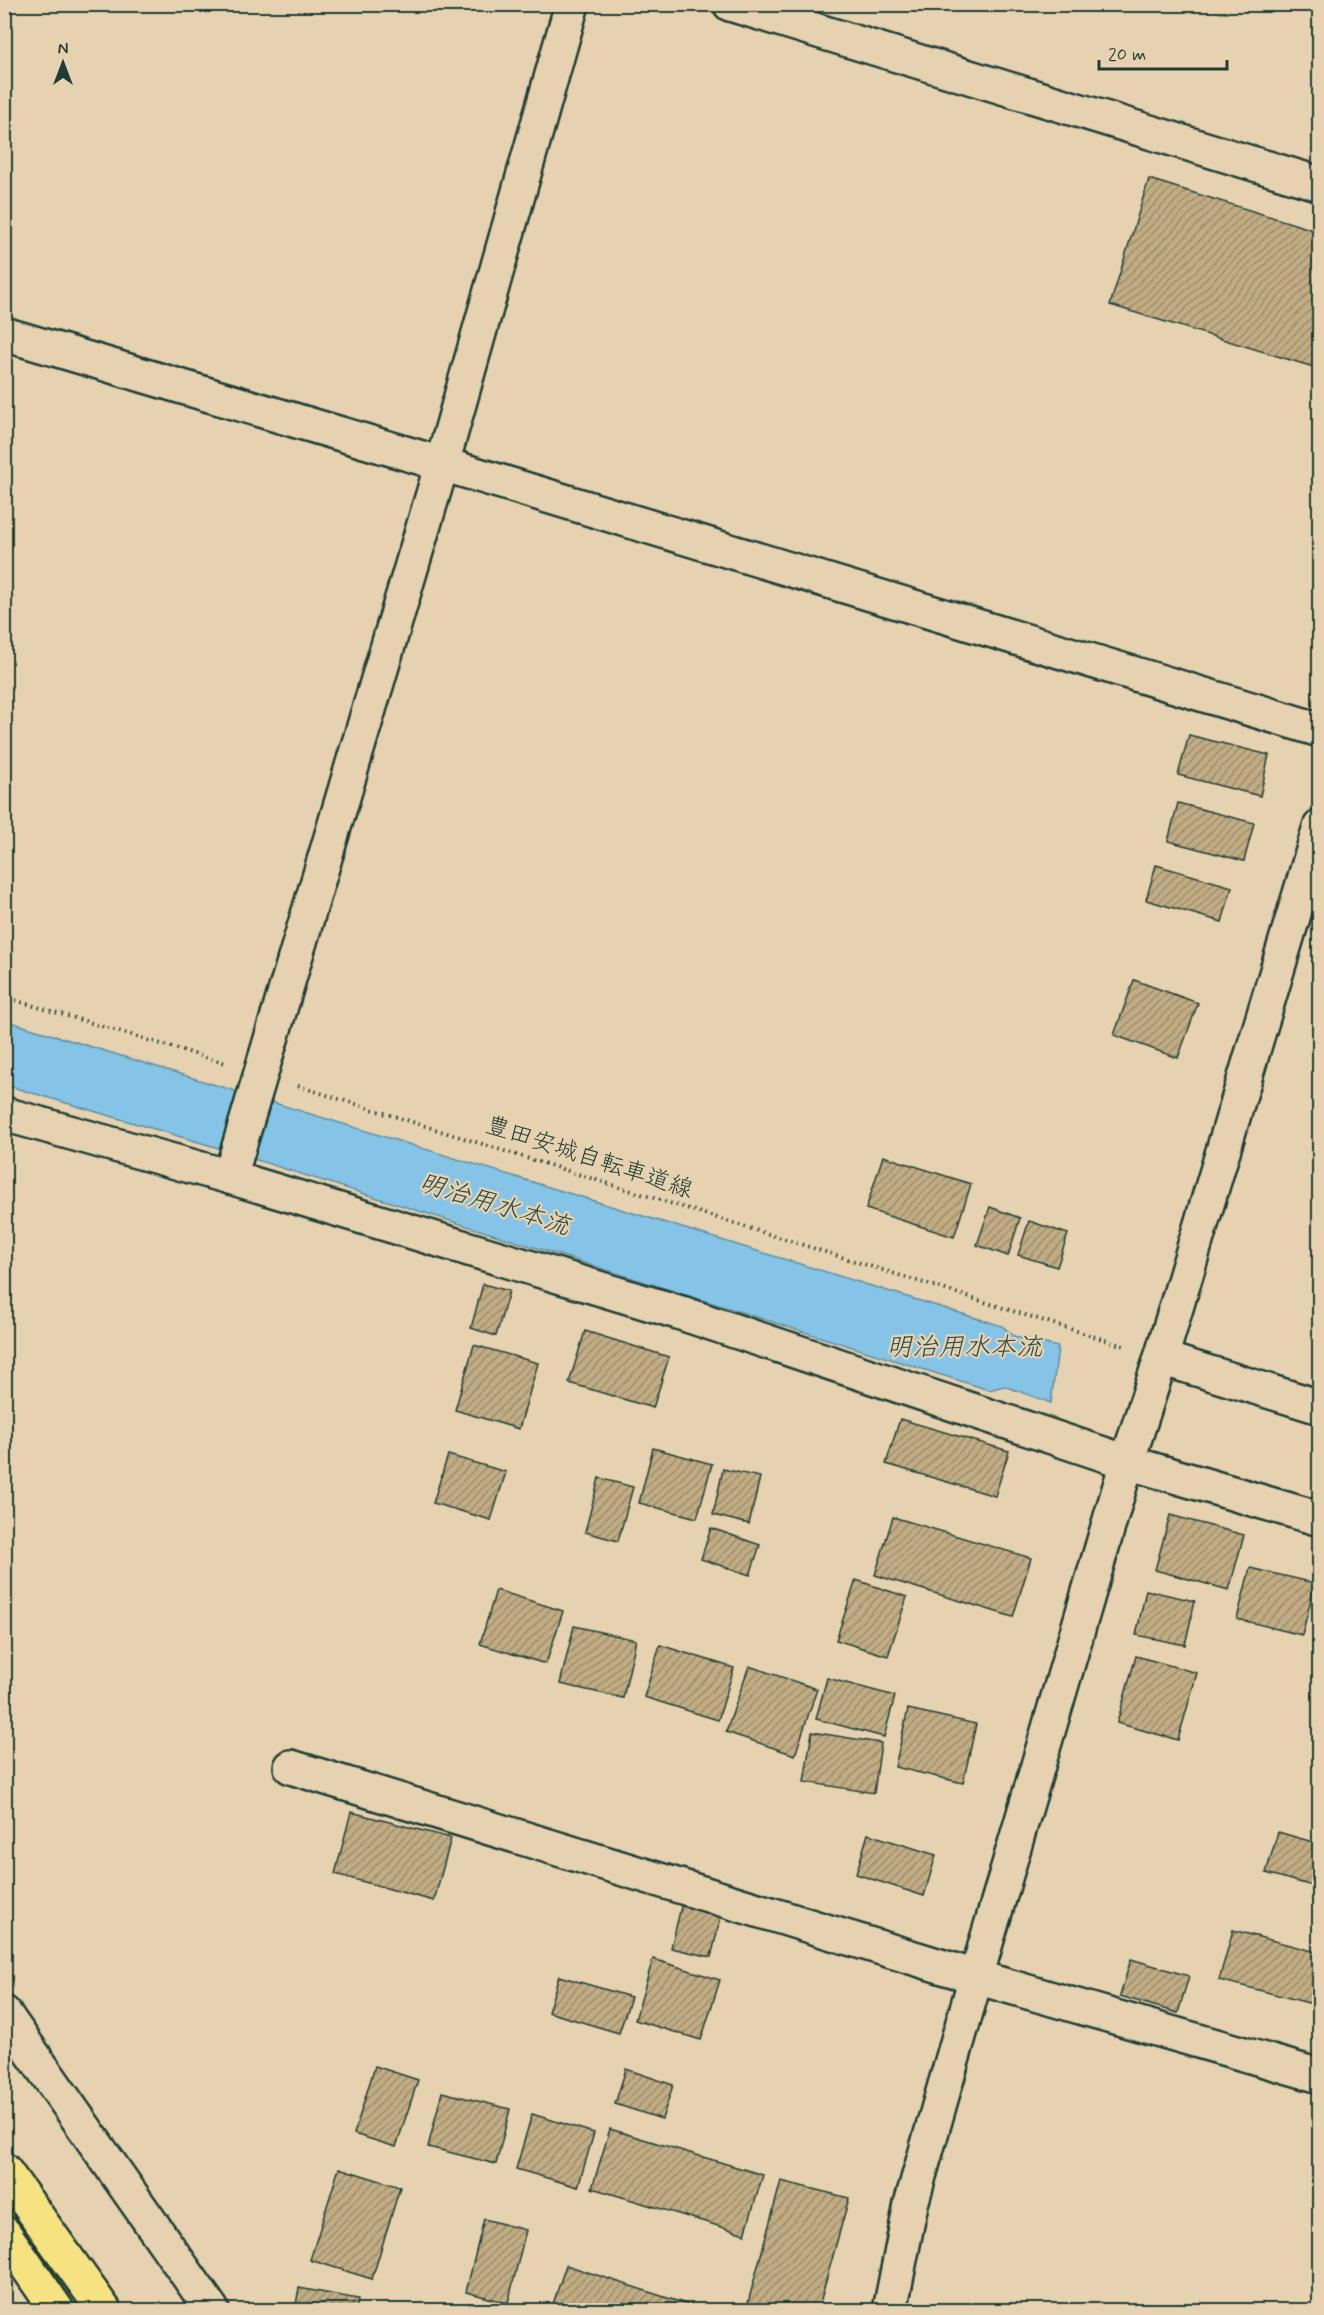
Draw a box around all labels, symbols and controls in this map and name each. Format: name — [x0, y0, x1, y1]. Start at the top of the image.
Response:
north arrow — [33, 33, 93, 93]
scale bar — [1099, 33, 1226, 71]
text: N — [58, 39, 68, 60]
text: 20 m — [1108, 43, 1146, 67]
street label: 豊田安城自転車道線 — [481, 1110, 697, 1206]
water label: 明治用水本流 — [414, 1166, 575, 1245]
water label: 明治用水本流 — [886, 1331, 1044, 1365]

